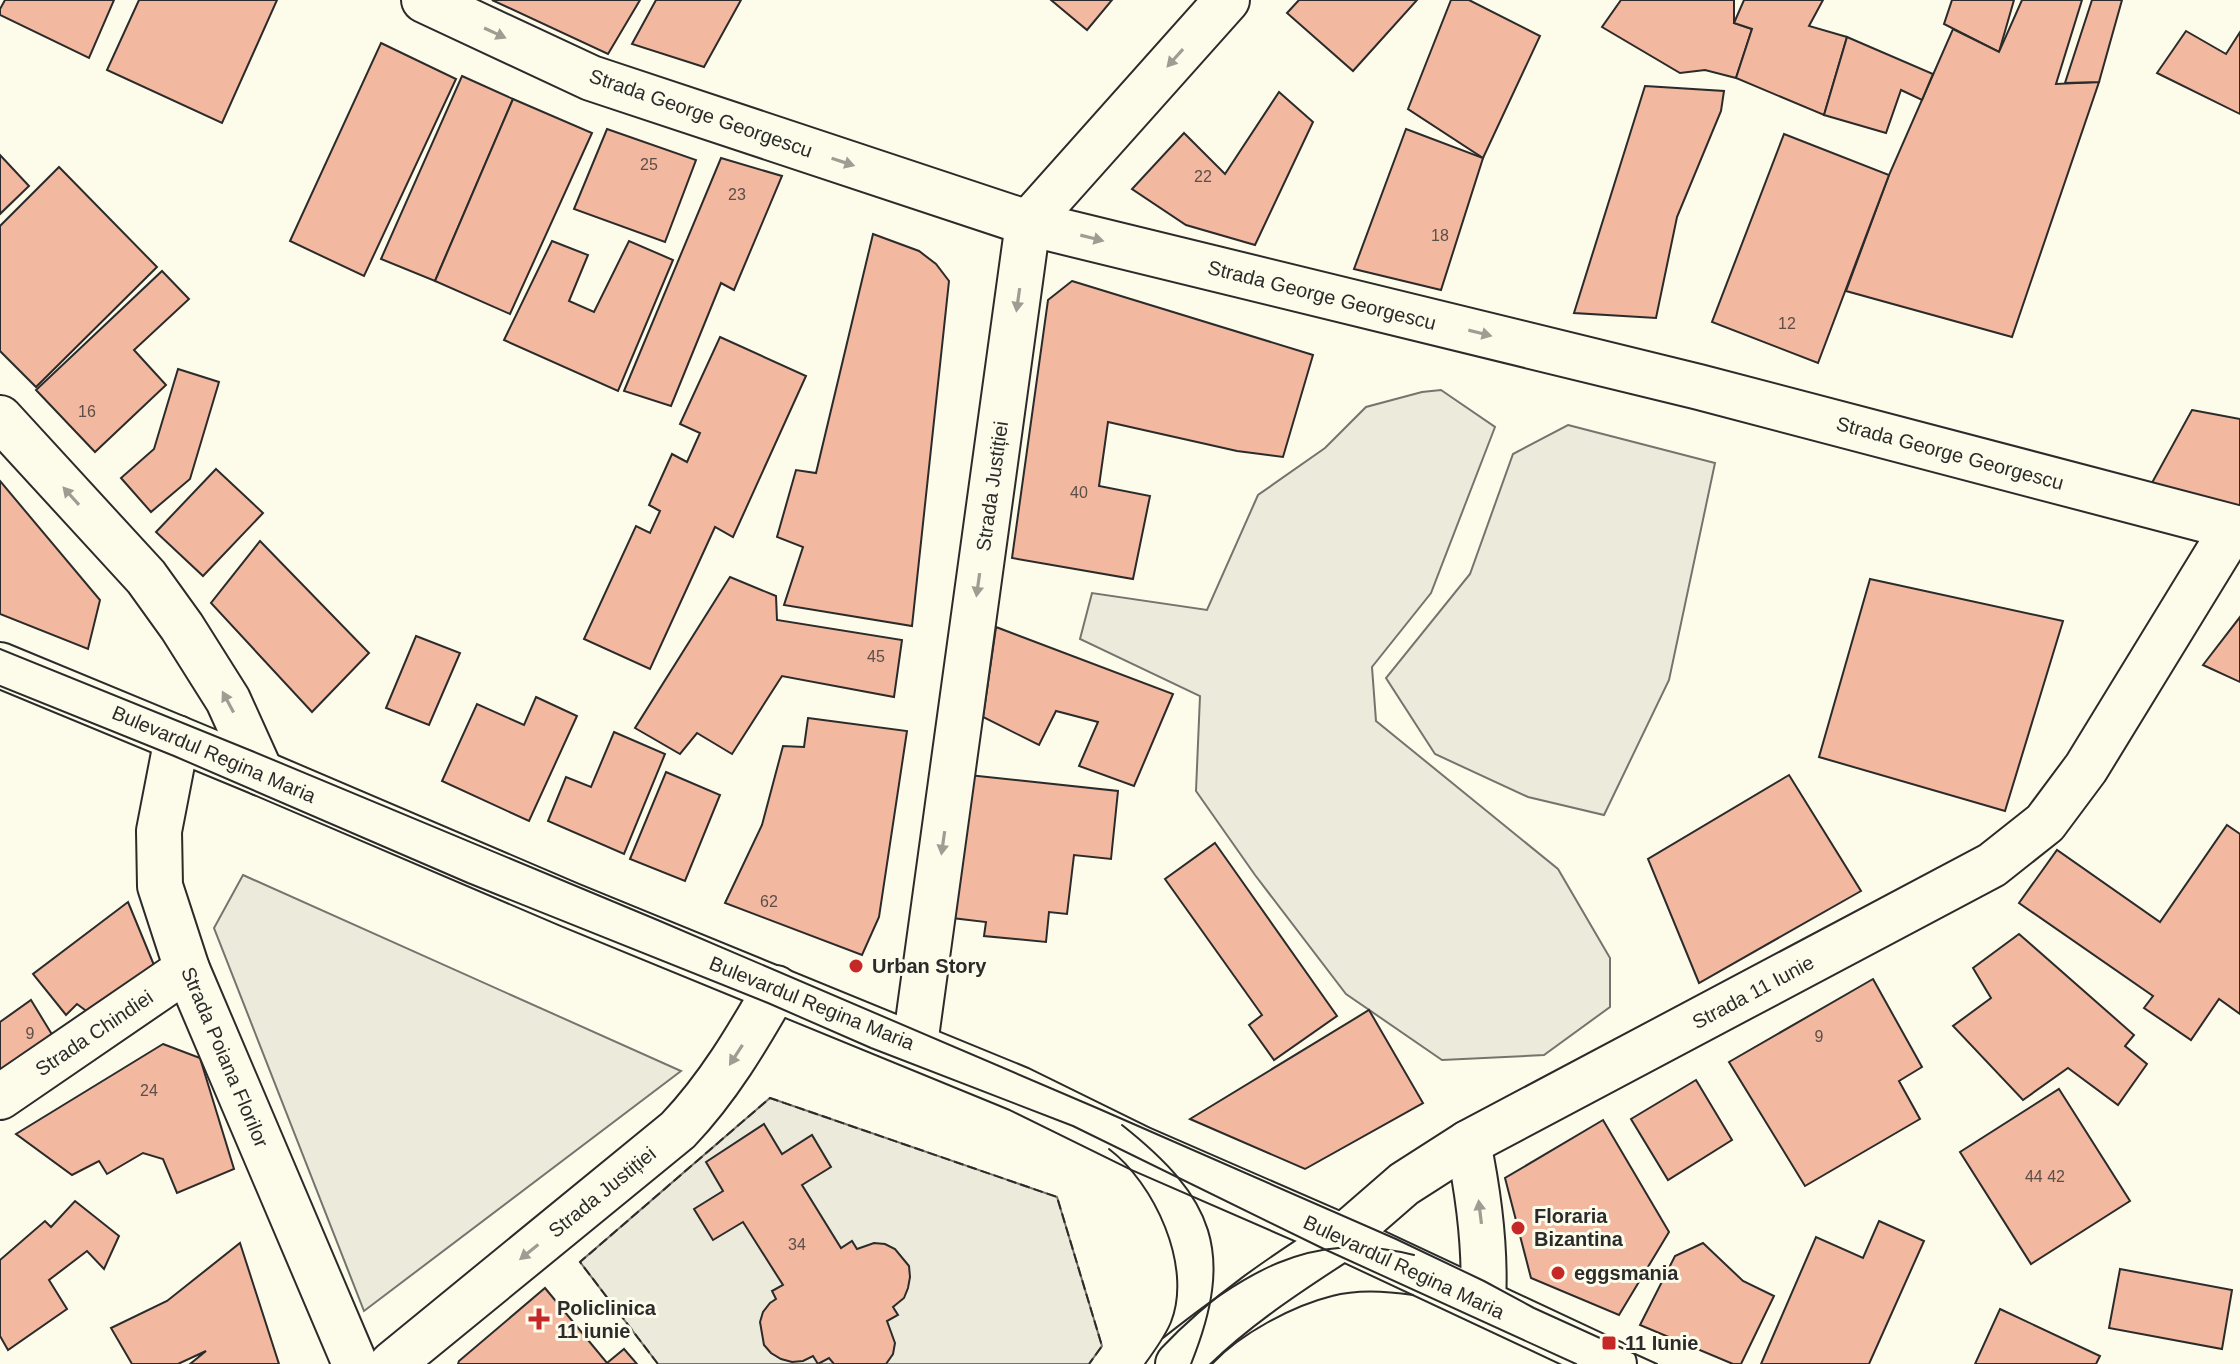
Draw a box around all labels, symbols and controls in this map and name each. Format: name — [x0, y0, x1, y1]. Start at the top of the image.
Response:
one-way arrow — [483, 26, 506, 40]
one-way arrow — [1167, 49, 1185, 68]
street label: Strada George Georgescu — [587, 64, 815, 162]
house number: 25 — [640, 156, 658, 173]
one-way arrow — [832, 156, 856, 168]
house number: 22 — [1194, 168, 1212, 185]
house number: 23 — [728, 186, 746, 203]
house number: 18 — [1431, 227, 1449, 244]
one-way arrow — [1079, 232, 1104, 245]
street label: Strada George Georgescu — [1206, 256, 1438, 334]
one-way arrow — [1011, 288, 1024, 313]
house number: 12 — [1778, 315, 1796, 332]
one-way arrow — [1468, 328, 1493, 340]
house number: 16 — [78, 403, 96, 420]
street label: Strada George Georgescu — [1834, 412, 2066, 494]
street label: Strada Justiției — [972, 420, 1012, 552]
house number: 40 — [1070, 484, 1088, 501]
one-way arrow — [63, 487, 81, 506]
one-way arrow — [972, 573, 985, 598]
house number: 45 — [867, 648, 885, 665]
one-way arrow — [222, 691, 236, 713]
street label: Bulevardul Regina Maria — [109, 701, 320, 807]
one-way arrow — [936, 831, 949, 856]
house number: 62 — [760, 893, 778, 910]
street label: Strada 11 Iunie — [1689, 951, 1817, 1033]
street label: Bulevardul Regina Maria — [706, 952, 918, 1055]
place label: Urban Story — [872, 955, 987, 977]
marker: Urban Story — [847, 957, 865, 975]
street label: Strada Poiana Florilor — [177, 964, 273, 1151]
street label: Strada Chindiei — [31, 986, 157, 1080]
house number: 9 — [26, 1025, 35, 1042]
house number: 9 — [1815, 1028, 1824, 1045]
one-way arrow — [730, 1044, 744, 1066]
house number: 24 — [140, 1082, 158, 1099]
street label: Strada Justiției — [544, 1142, 660, 1242]
house number: 44 42 — [2025, 1168, 2065, 1185]
one-way arrow — [1474, 1199, 1487, 1224]
place label: Floraria Bizantina — [1534, 1205, 1624, 1250]
street label: Bulevardul Regina Maria — [1300, 1211, 1509, 1324]
marker: Floraria Bizantina — [1509, 1219, 1527, 1237]
house number: 34 — [788, 1236, 806, 1253]
one-way arrow — [519, 1243, 539, 1260]
place label: eggsmania — [1574, 1262, 1679, 1284]
marker: eggsmania — [1549, 1264, 1567, 1282]
place label: Policlinica 11 iunie — [557, 1297, 657, 1342]
marker: Policlinica 11 iunie — [528, 1308, 550, 1330]
place label: 11 Iunie — [1625, 1332, 1698, 1354]
marker: 11 Iunie — [1600, 1334, 1618, 1352]

